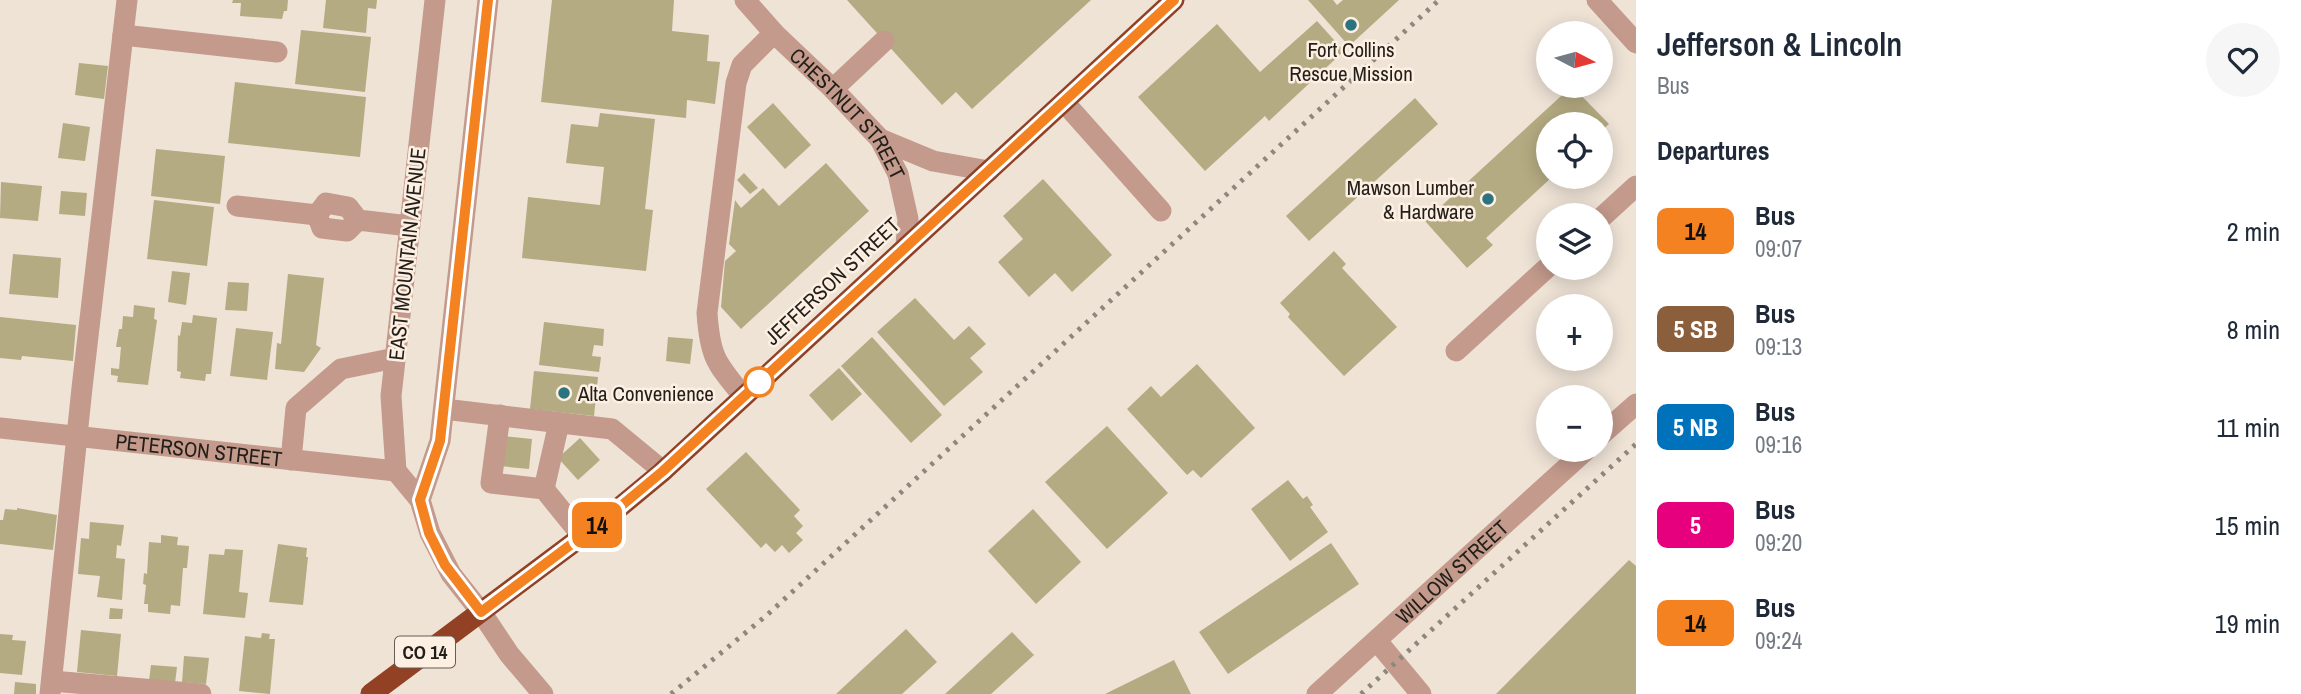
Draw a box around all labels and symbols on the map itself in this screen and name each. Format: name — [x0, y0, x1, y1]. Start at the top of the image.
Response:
marker: Fort Collins Rescue Mission — [1343, 17, 1359, 33]
north arrow — [1536, 21, 1614, 98]
place label: Fort Collins Rescue Mission — [1289, 35, 1413, 88]
street label: CHESTNUT STREET — [784, 41, 913, 185]
street label: EAST MOUNTAIN AVENUE — [381, 146, 433, 362]
place label: Mawson Lumber & Hardware — [1347, 173, 1474, 226]
marker: Mawson Lumber & Hardware — [1480, 191, 1496, 207]
street label: JEFFERSON STREET — [758, 210, 906, 351]
unlabelled marker — [744, 367, 774, 397]
place label: Alta Convenience — [577, 379, 714, 408]
marker: Alta Convenience — [556, 385, 572, 401]
street label: PETERSON STREET — [114, 426, 284, 473]
line badge: 14 — [566, 502, 628, 548]
street label: WILLOW STREET — [1389, 513, 1515, 630]
road number: CO 14 — [395, 636, 455, 667]

